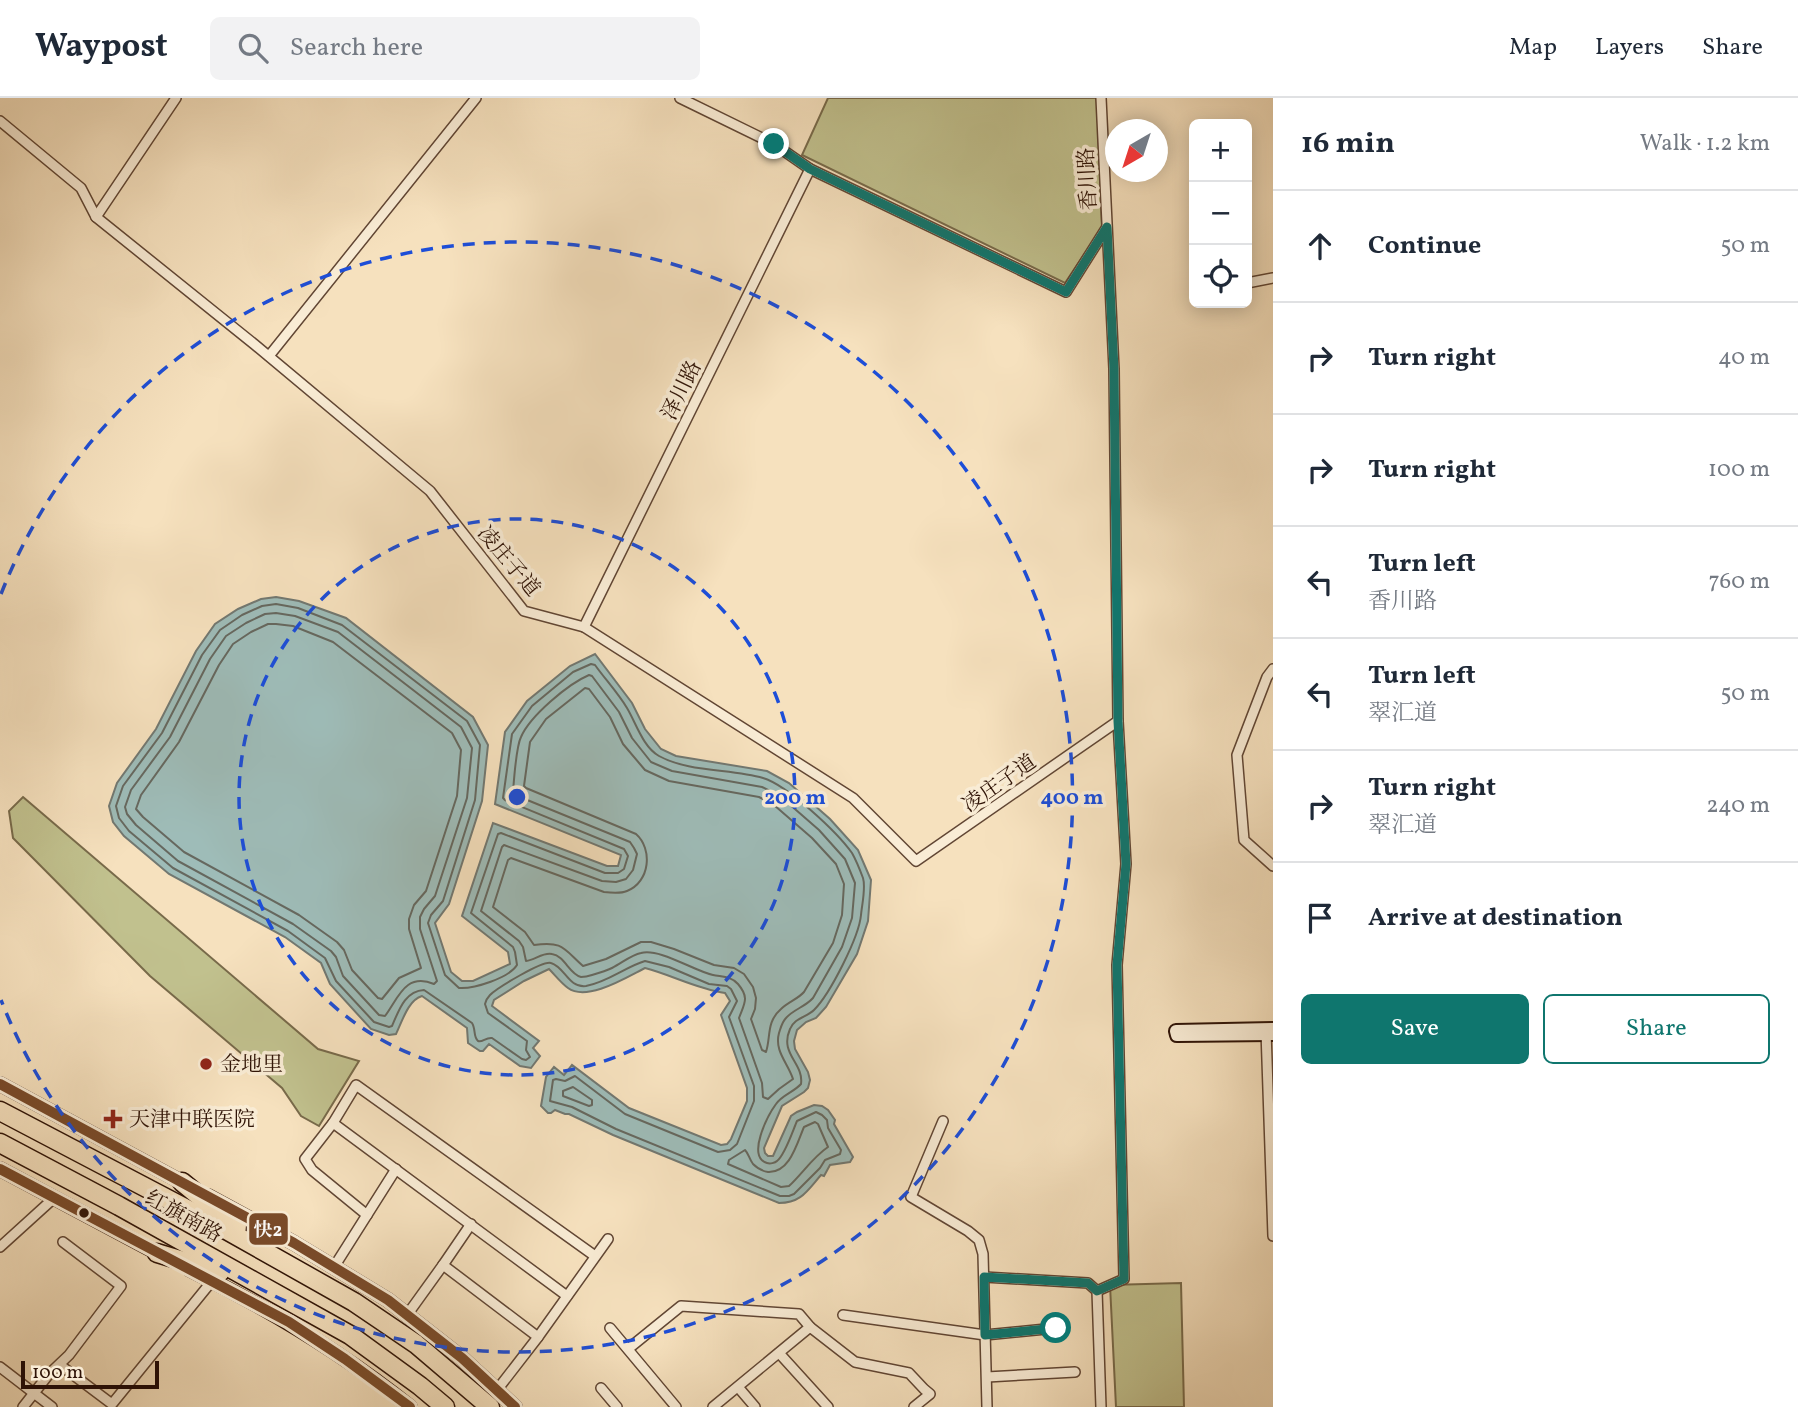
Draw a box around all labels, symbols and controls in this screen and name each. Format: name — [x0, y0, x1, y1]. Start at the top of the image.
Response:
search box — [210, 17, 700, 80]
text: Waypost — [35, 25, 168, 71]
icon: search — [234, 29, 272, 67]
text: Search here — [290, 30, 423, 66]
text: Map — [1509, 31, 1557, 65]
text: Layers — [1595, 31, 1664, 65]
text: Share — [1702, 31, 1763, 65]
north arrow — [1105, 119, 1168, 182]
map controls — [1189, 119, 1252, 308]
button: + — [1189, 119, 1252, 182]
text: 16 min — [1301, 123, 1395, 165]
route end — [758, 128, 789, 159]
text: Walk · 1.2 km — [1640, 128, 1770, 160]
street label: 香川路 — [1072, 147, 1105, 211]
button: − — [1189, 182, 1252, 245]
icon: ahead — [1301, 227, 1339, 265]
text: Continue — [1368, 228, 1481, 264]
text: 50 m — [1721, 230, 1770, 262]
button: locate — [1189, 245, 1252, 308]
icon: right — [1301, 339, 1339, 377]
text: Turn right — [1368, 340, 1496, 376]
text: 40 m — [1718, 342, 1770, 374]
street label: 泽川路 — [656, 356, 709, 425]
icon: right — [1301, 451, 1339, 489]
text: Turn right — [1368, 452, 1496, 488]
text: 100 m — [1708, 454, 1770, 486]
street label: 凌庄子道 — [470, 520, 546, 603]
text: Turn left — [1368, 546, 1476, 582]
icon: left — [1301, 563, 1339, 601]
text: 760 m — [1708, 566, 1770, 598]
text: 香川路 — [1368, 586, 1437, 618]
text: Turn left — [1368, 658, 1476, 694]
icon: left — [1301, 675, 1339, 713]
text: 50 m — [1721, 678, 1770, 710]
text: 翠汇道 — [1368, 698, 1437, 730]
street label: 凌庄子道 — [957, 748, 1043, 820]
text: Turn right — [1368, 770, 1496, 806]
text: 200 m — [764, 784, 826, 813]
text: 400 m — [1041, 784, 1103, 813]
centre of rings — [505, 785, 529, 809]
icon: right — [1301, 787, 1339, 825]
text: 240 m — [1706, 790, 1770, 822]
text: 翠汇道 — [1368, 810, 1437, 842]
icon: arrive — [1301, 899, 1339, 937]
text: Arrive at destination — [1368, 900, 1623, 936]
button: Save — [1301, 994, 1529, 1064]
button: Share — [1543, 994, 1770, 1064]
place label: 金地里 — [220, 1051, 283, 1080]
marker: 金地里 — [198, 1056, 214, 1072]
place label: 天津中联医院 — [129, 1106, 255, 1135]
marker: 天津中联医院 — [103, 1109, 123, 1129]
street label: 红旗南路 — [140, 1184, 227, 1250]
unlabelled marker — [77, 1206, 91, 1220]
line badge: 快2 — [248, 1212, 289, 1246]
text: 快2 — [254, 1218, 283, 1244]
route start — [1040, 1312, 1071, 1343]
scale bar — [21, 1358, 159, 1390]
text: 100 m — [32, 1360, 83, 1386]

